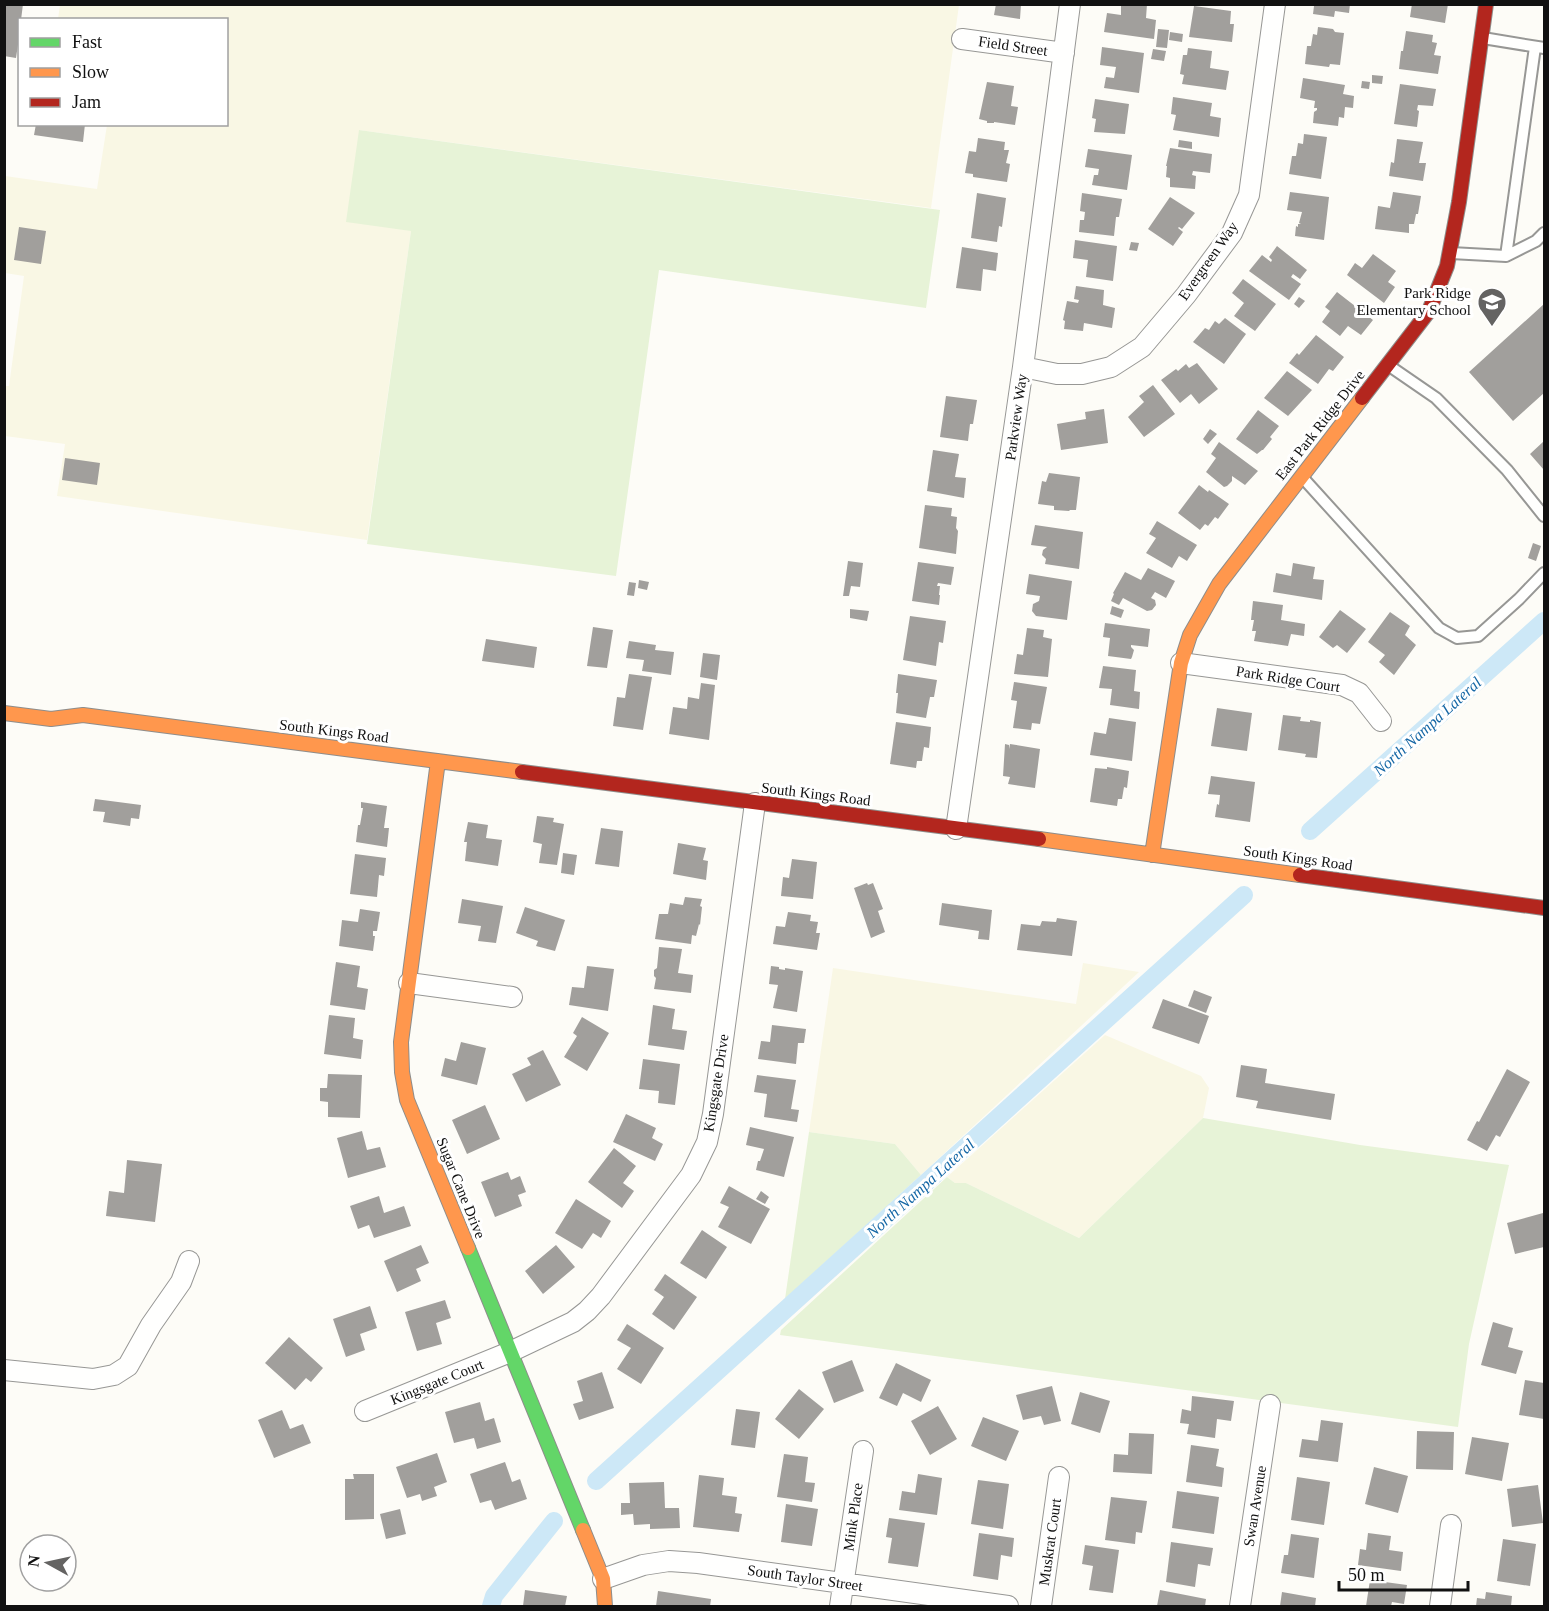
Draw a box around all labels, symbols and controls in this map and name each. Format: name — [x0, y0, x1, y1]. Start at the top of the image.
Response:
legend — [18, 18, 228, 126]
text: Fast — [72, 32, 102, 52]
street label: Field Street — [977, 33, 1049, 59]
text: Slow — [72, 62, 109, 82]
text: Jam — [72, 92, 101, 112]
street label: Evergreen Way — [1175, 218, 1241, 303]
place label: Park Ridge Elementary School — [1356, 285, 1471, 318]
school or university icon: Park Ridge Elementary School — [1476, 286, 1508, 328]
street label: East Park Ridge Drive — [1272, 367, 1368, 483]
street label: Parkview Way — [1002, 372, 1030, 461]
street label: Park Ridge Court — [1235, 663, 1342, 695]
water label: North Nampa Lateral — [1369, 673, 1486, 781]
street label: South Kings Road — [278, 716, 390, 746]
street label: South Kings Road — [760, 779, 872, 809]
street label: South Kings Road — [1242, 842, 1354, 874]
street label: Kingsgate Drive — [700, 1033, 732, 1133]
street label: Sugar Cane Drive — [433, 1135, 489, 1241]
water label: North Nampa Lateral — [862, 1135, 979, 1243]
street label: Kingsgate Court — [388, 1356, 487, 1408]
street label: Swan Avenue — [1241, 1464, 1269, 1548]
street label: Mink Place — [840, 1482, 866, 1552]
street label: Muskrat Court — [1036, 1497, 1064, 1587]
north arrow — [18, 1533, 78, 1593]
text: N — [24, 1554, 43, 1568]
scale bar — [1339, 1554, 1468, 1592]
street label: South Taylor Street — [746, 1562, 864, 1594]
text: 50 m — [1348, 1565, 1385, 1585]

